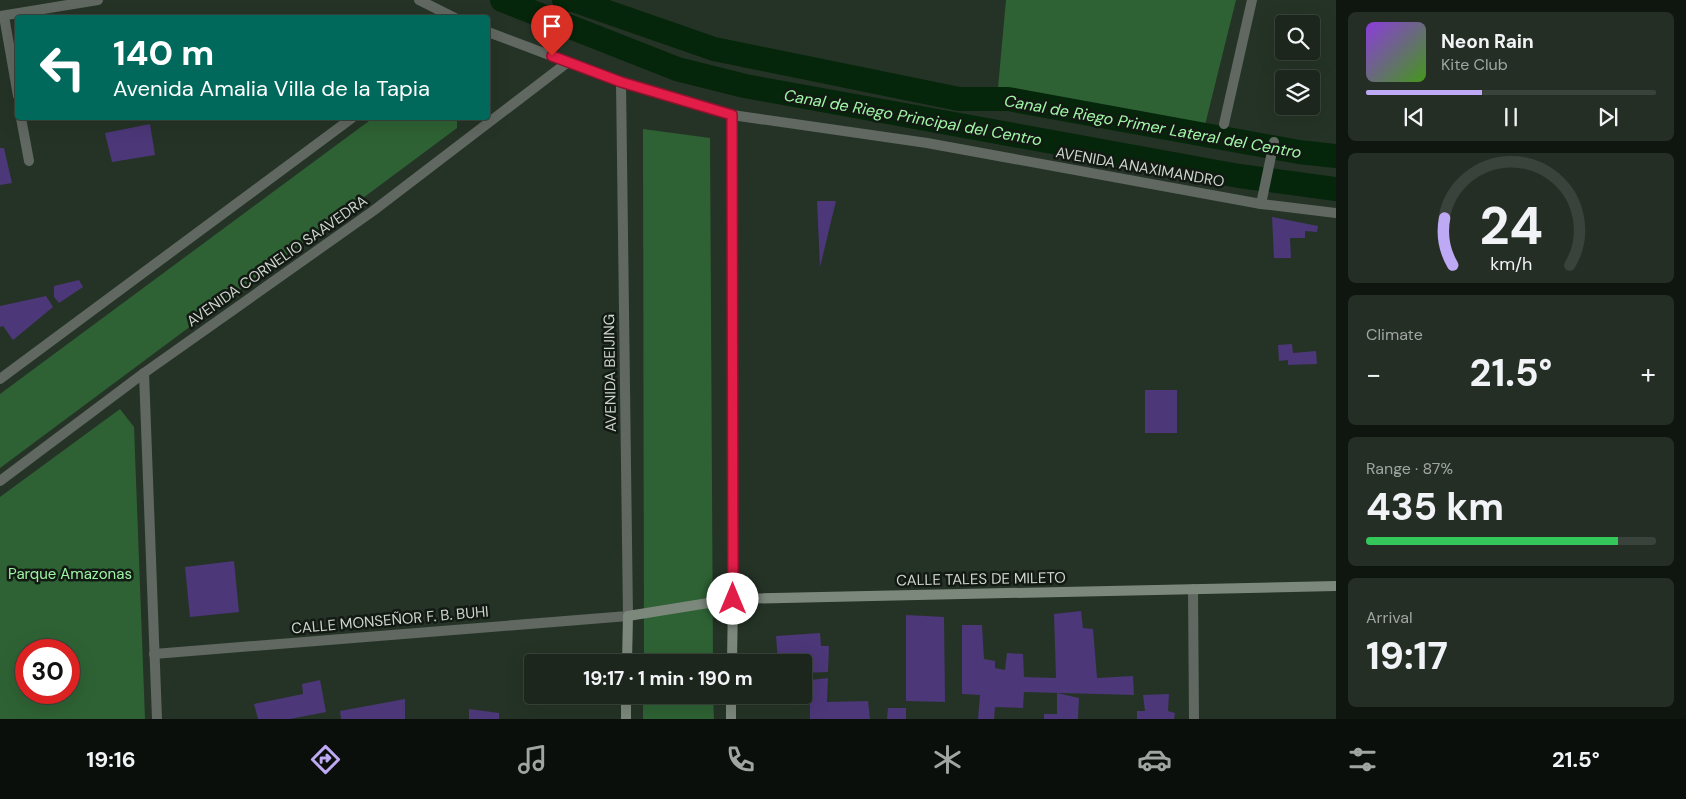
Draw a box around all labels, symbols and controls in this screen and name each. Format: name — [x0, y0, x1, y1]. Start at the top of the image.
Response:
pin — [531, 5, 573, 56]
icon: arrive — [538, 12, 566, 40]
map controls — [1275, 15, 1320, 115]
button: search — [1275, 15, 1320, 60]
text: Neon Rain — [1441, 29, 1534, 54]
text: 140 m — [113, 30, 214, 76]
icon: left — [30, 35, 95, 100]
text: Kite Club — [1441, 54, 1508, 75]
button: layers — [1275, 70, 1320, 115]
text: Avenida Amalia Villa de la Tapia — [113, 74, 430, 103]
water label: Canal de Riego Principal del Centro — [782, 84, 1044, 151]
water label: Canal de Riego Primer Lateral del Centro — [1003, 90, 1303, 163]
icon: previous — [1400, 103, 1428, 131]
icon: pause — [1497, 103, 1525, 131]
icon: next — [1594, 103, 1622, 131]
street label: AVENIDA ANAXIMANDRO — [1054, 142, 1226, 192]
street label: AVENIDA CORNELIO SAAVEDRA — [183, 191, 371, 331]
text: 24 — [1479, 192, 1543, 260]
text: km/h — [1490, 252, 1532, 276]
street label: AVENIDA BEIJING — [599, 314, 621, 432]
text: Climate — [1366, 324, 1423, 345]
text: 21.5° — [1470, 348, 1552, 398]
text: − — [1366, 356, 1381, 393]
text: + — [1641, 356, 1656, 393]
text: Range · 87% — [1366, 458, 1453, 479]
text: 435 km — [1366, 482, 1504, 532]
park label: Parque Amazonas — [8, 564, 132, 584]
street label: CALLE TALES DE MILETO — [896, 568, 1066, 590]
position arrow — [706, 572, 758, 624]
street label: CALLE MONSEÑOR F. B. BUHI — [290, 601, 490, 639]
text: Arrival — [1366, 607, 1413, 628]
text: 19:17 — [1366, 631, 1448, 681]
speed limit sign: 30 — [15, 639, 80, 704]
text: 19:17 · 1 min · 190 m — [583, 666, 753, 691]
icon: directions — [308, 742, 343, 777]
icon: music — [515, 742, 550, 777]
icon: phone — [723, 742, 758, 777]
icon: climate — [930, 742, 965, 777]
icon: car — [1137, 742, 1172, 777]
icon: filters — [1345, 742, 1380, 777]
text: 19:16 — [86, 745, 136, 774]
text: 21.5° — [1552, 745, 1600, 774]

